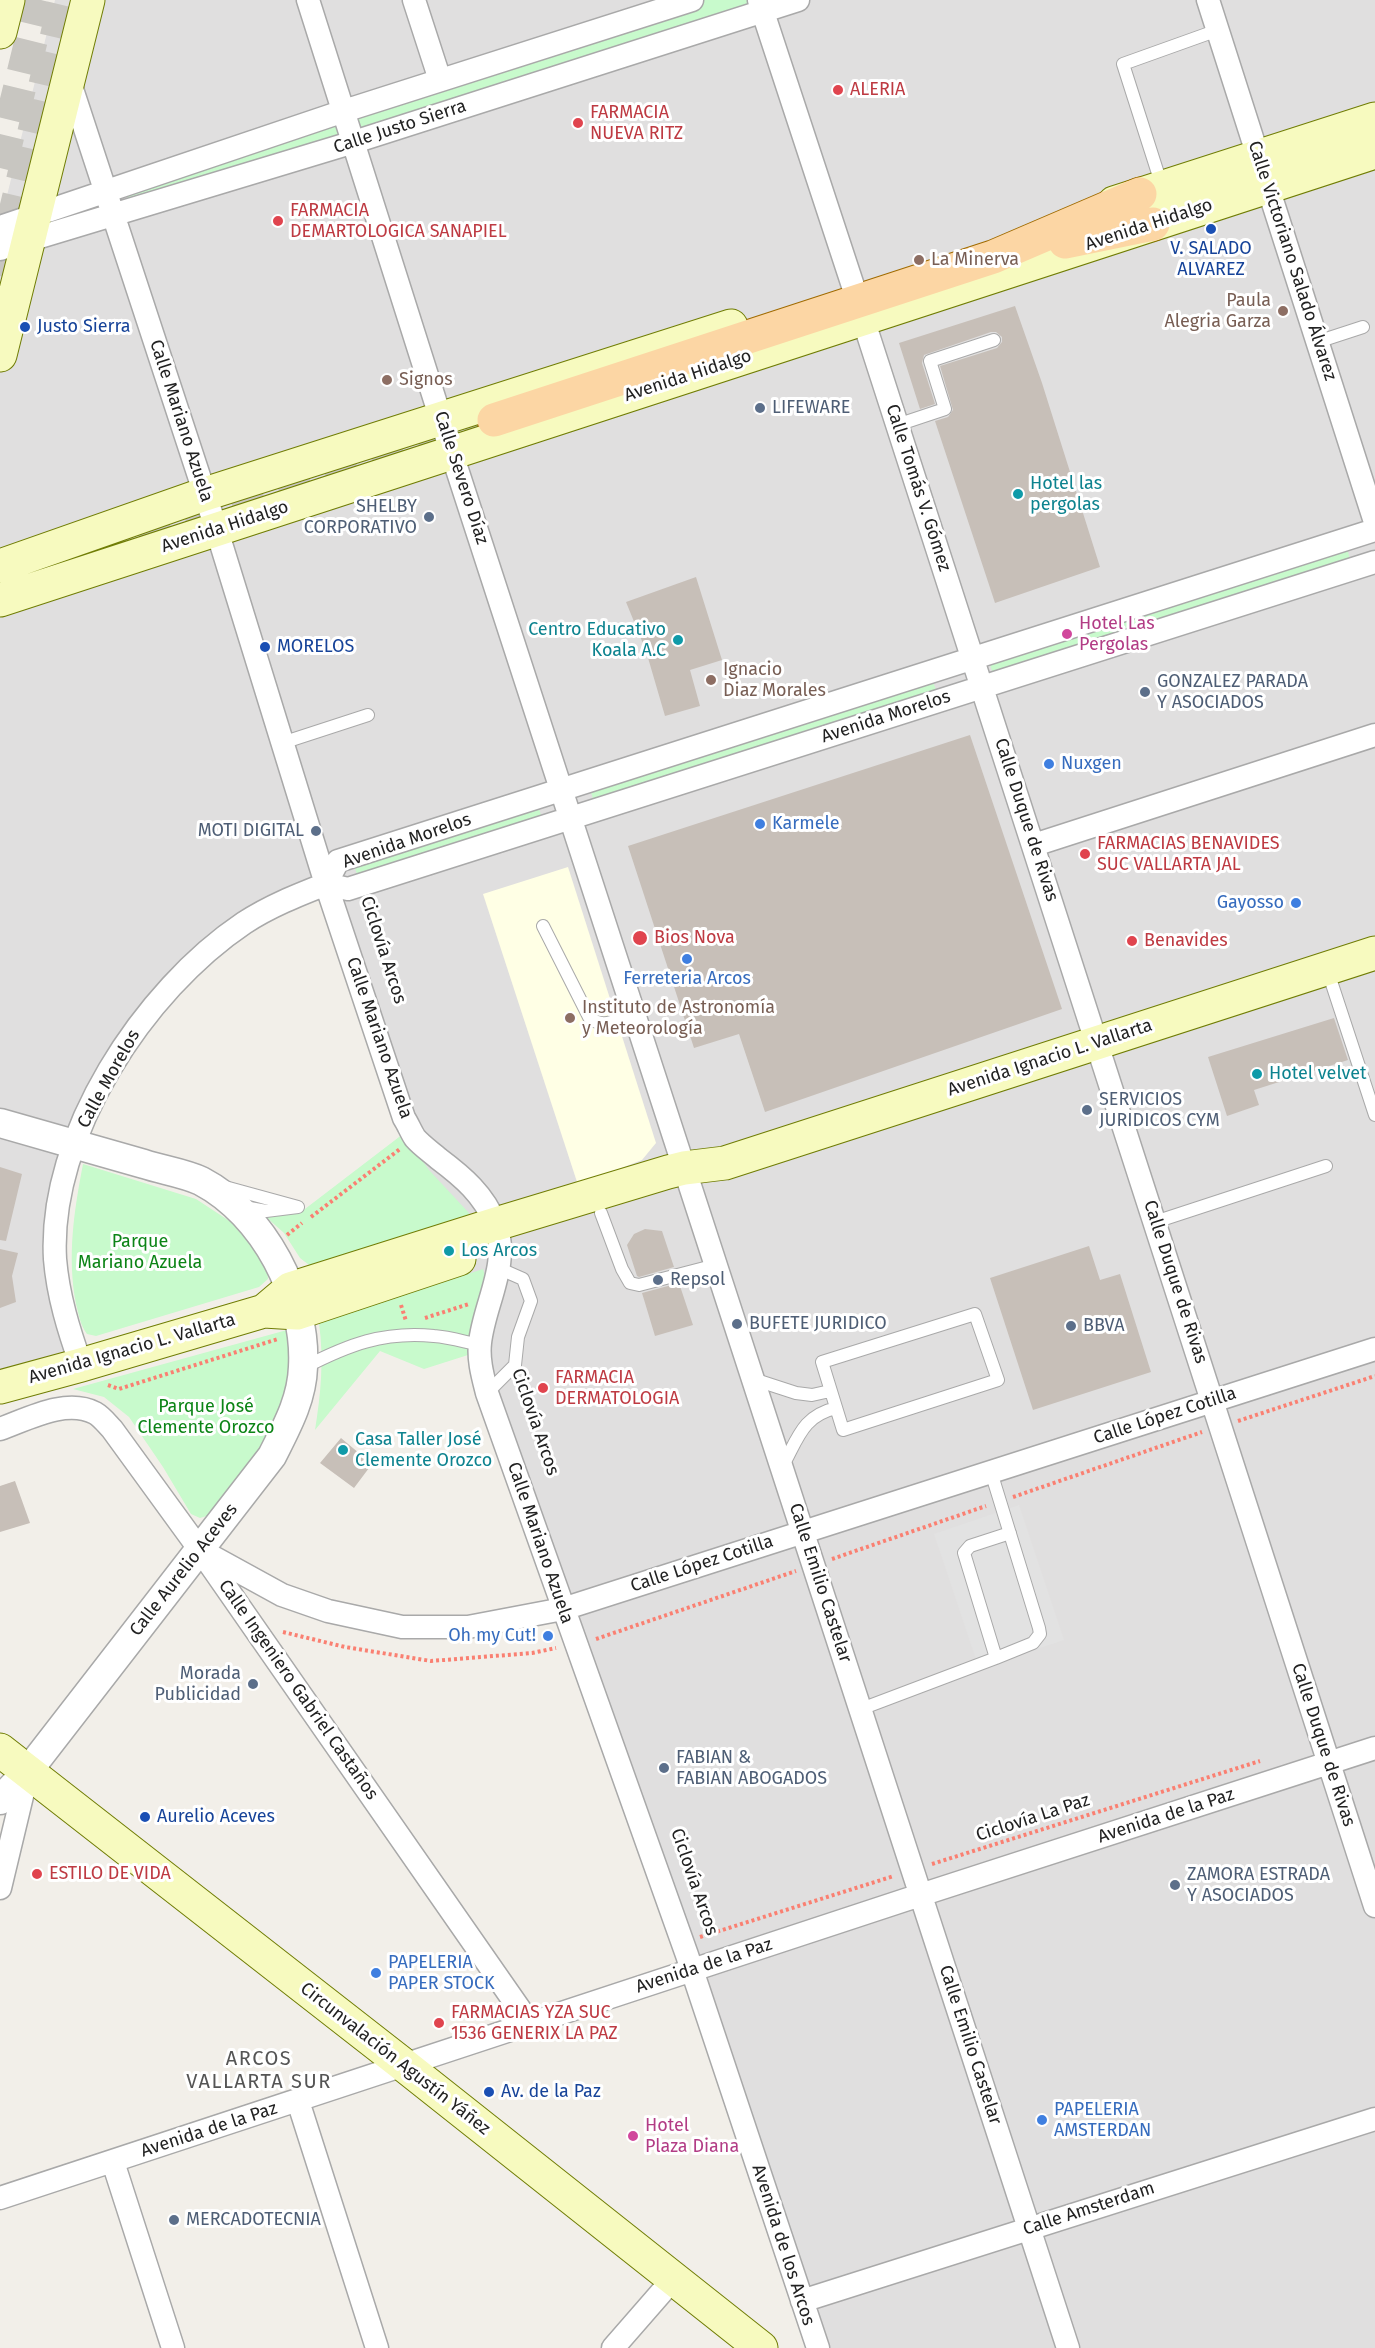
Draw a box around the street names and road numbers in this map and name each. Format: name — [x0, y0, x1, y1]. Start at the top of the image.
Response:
street label: Calle Justo Sierra — [331, 95, 469, 159]
street label: Calle Victoriano Salado Álvarez — [1243, 138, 1341, 384]
street label: Avenida Hidalgo — [1083, 194, 1215, 256]
street label: Calle Mariano Azuela — [145, 337, 217, 505]
street label: Avenida Hidalgo — [622, 345, 754, 407]
street label: Calle Tomás V. Gómez — [881, 402, 955, 574]
street label: Calle Severo Díaz — [429, 409, 493, 547]
street label: Avenida Hidalgo — [159, 496, 291, 558]
street label: Avenida Morelos — [819, 686, 953, 748]
street label: Calle Duque de Rivas — [989, 736, 1063, 904]
street label: Avenida Morelos — [340, 809, 474, 873]
street label: Ciclovía Arcos — [355, 894, 411, 1006]
street label: Calle Mariano Azuela — [341, 954, 417, 1122]
street label: Avenida Ignacio L. Vallarta — [945, 1015, 1155, 1101]
street label: Calle Morelos — [73, 1026, 145, 1132]
street label: Calle Duque de Rivas — [1138, 1198, 1212, 1366]
street label: Avenida Ignacio L. Vallarta — [26, 1309, 238, 1389]
street label: Ciclovía Arcos — [507, 1366, 563, 1478]
street label: Calle López Cotilla — [1091, 1383, 1239, 1449]
street label: Calle Mariano Azuela — [502, 1459, 578, 1627]
street label: Calle Aurelio Aceves — [125, 1499, 243, 1641]
street label: Calle Emilio Castelar — [784, 1501, 856, 1665]
street label: Calle López Cotilla — [628, 1531, 776, 1597]
street label: Calle Ingeniero Gabriel Castaños — [214, 1576, 382, 1804]
street label: Calle Duque de Rivas — [1286, 1661, 1360, 1829]
street label: Avenida de la Paz — [1095, 1784, 1237, 1848]
street label: Ciclovía La Paz — [973, 1789, 1093, 1847]
street label: Ciclovía Arcos — [666, 1826, 722, 1938]
street label: Avenida de la Paz — [633, 1934, 775, 1998]
street label: Calle Emilio Castelar — [934, 1963, 1006, 2127]
street label: Circunvalación Agustín Yáñez — [296, 1978, 494, 2140]
street label: Avenida de la Paz — [138, 2098, 280, 2162]
street label: Avenida de los Arcos — [747, 2162, 819, 2328]
street label: Calle Amsterdam — [1020, 2178, 1158, 2240]

